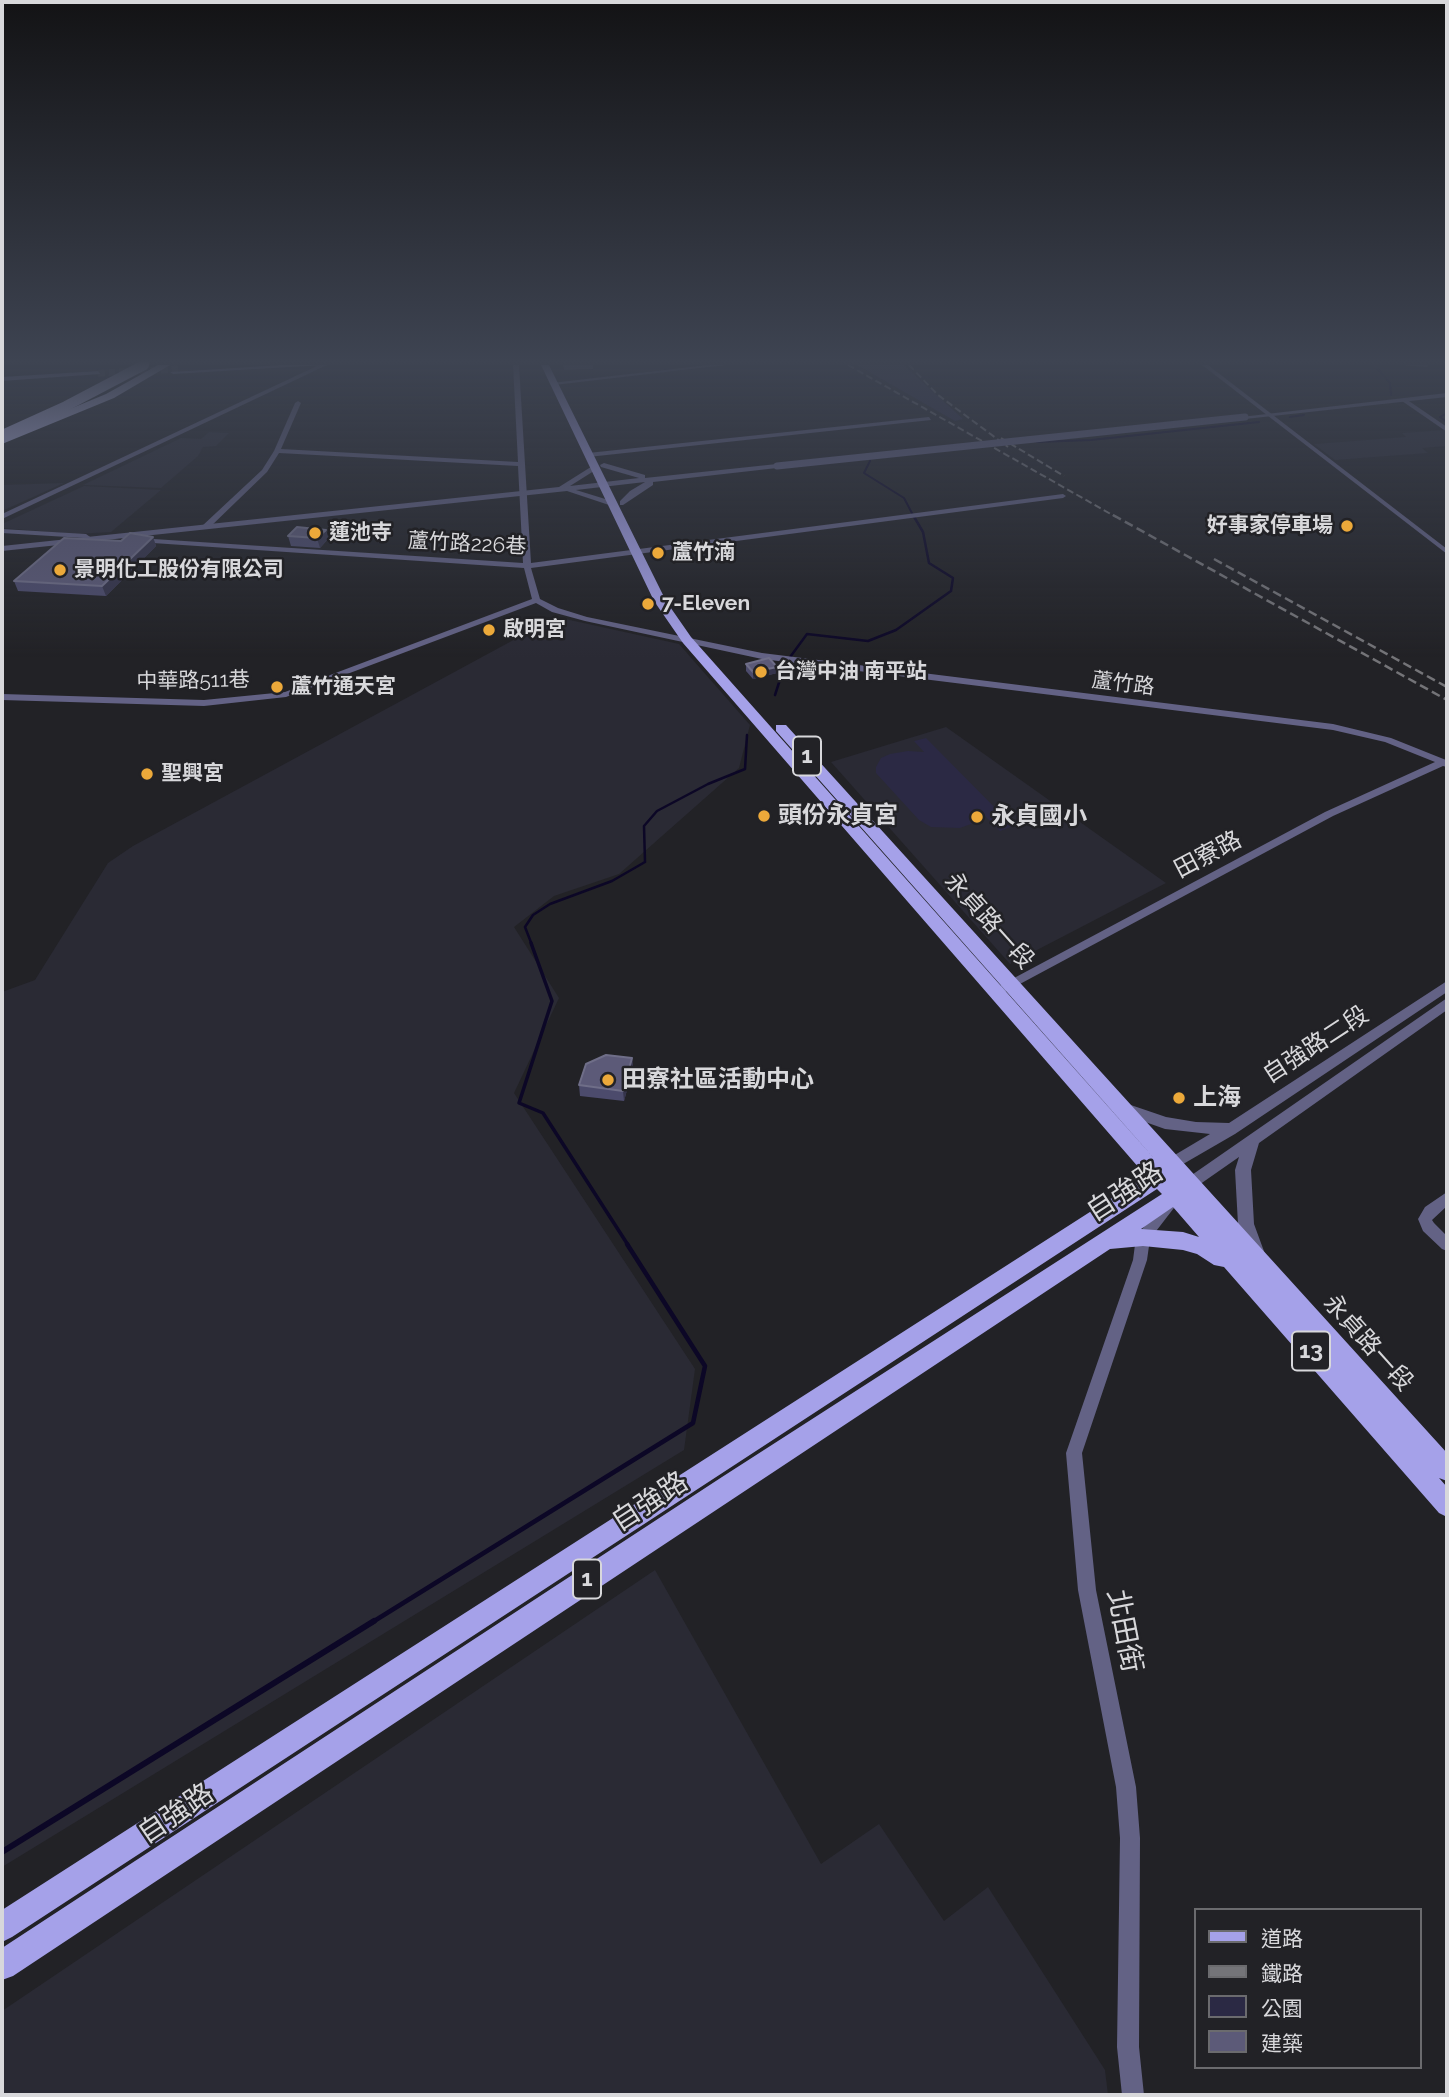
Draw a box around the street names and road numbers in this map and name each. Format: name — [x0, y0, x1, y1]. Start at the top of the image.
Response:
street label: 蘆竹路226巷 — [407, 528, 527, 560]
street label: 中華路511巷 — [136, 667, 250, 695]
street label: 蘆竹路 — [1090, 668, 1156, 700]
road number: 1 — [793, 736, 821, 776]
street label: 田寮路 — [1169, 825, 1247, 885]
street label: 永貞路一段 — [938, 867, 1040, 975]
street label: 自強路二段 — [1258, 1000, 1374, 1090]
street label: 自強路 — [1081, 1155, 1169, 1229]
street label: 永貞路一段 — [1317, 1289, 1419, 1397]
road number: 13 — [1292, 1332, 1330, 1370]
street label: 自強路 — [606, 1465, 694, 1539]
road number: 1 — [573, 1560, 601, 1598]
street label: 北田街 — [1099, 1587, 1149, 1675]
street label: 自強路 — [132, 1777, 220, 1851]

